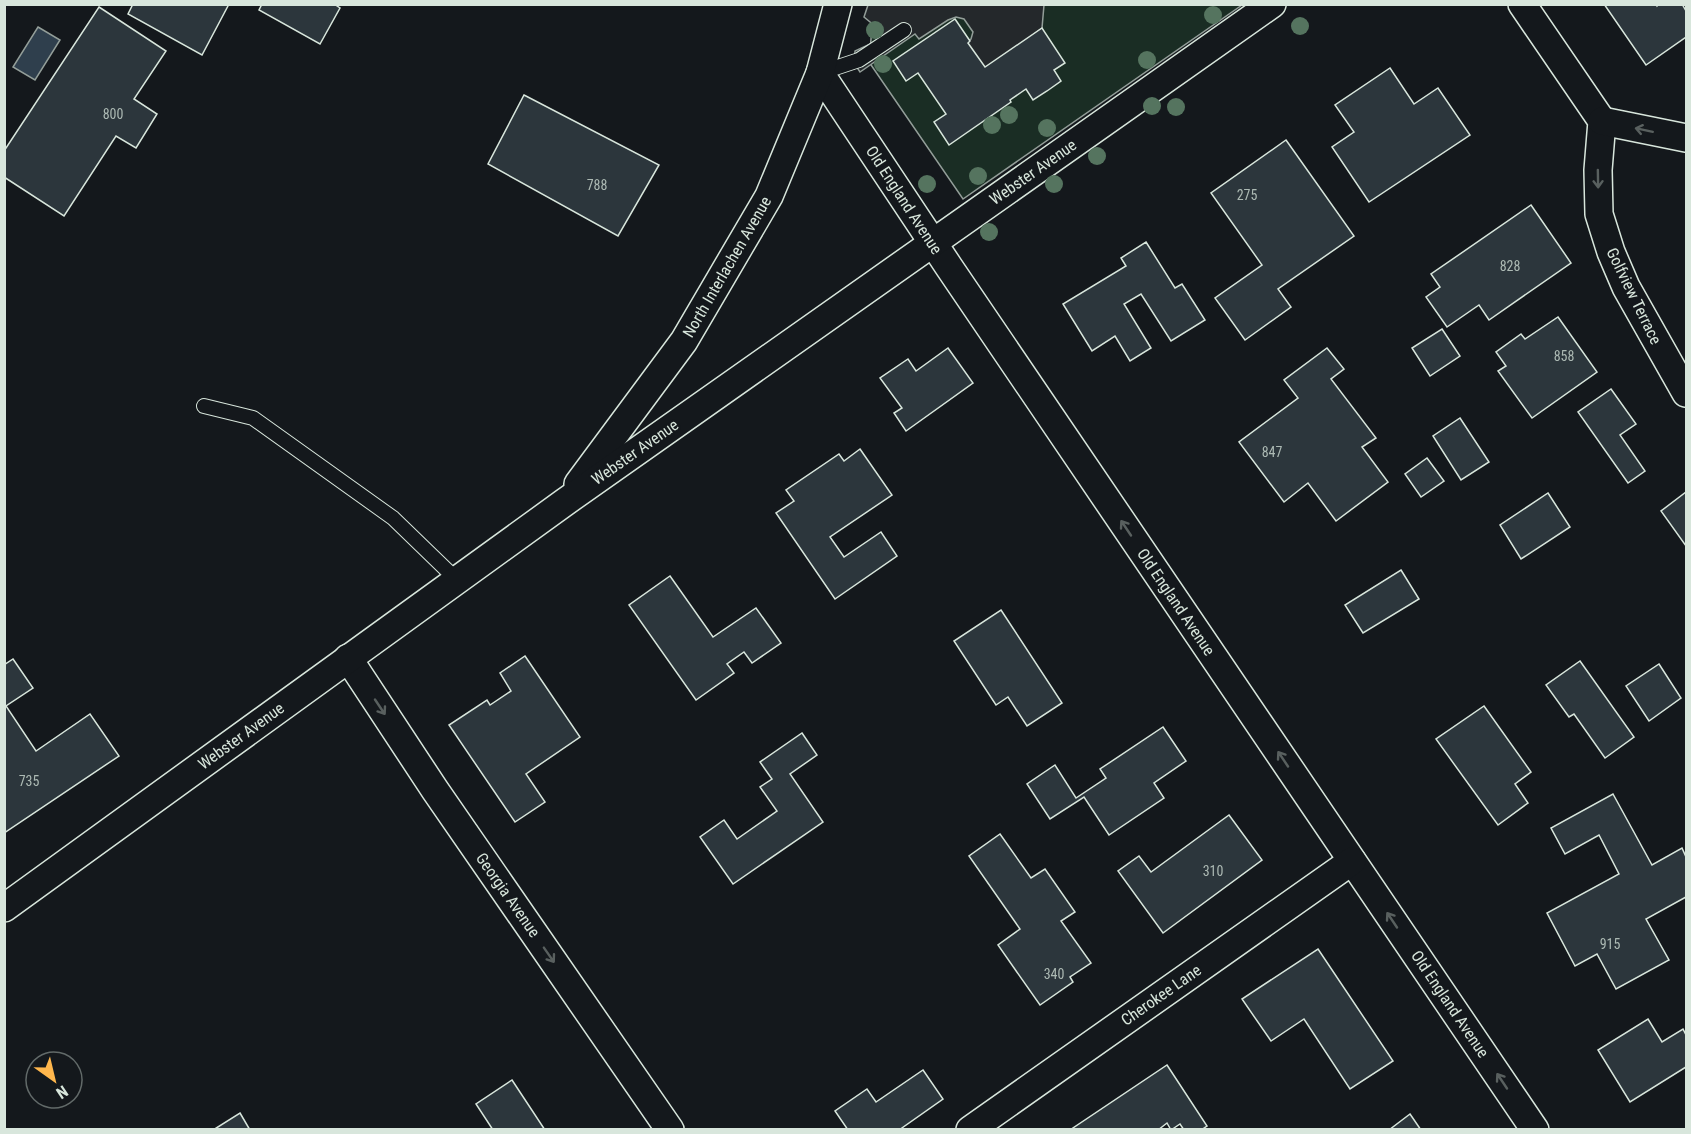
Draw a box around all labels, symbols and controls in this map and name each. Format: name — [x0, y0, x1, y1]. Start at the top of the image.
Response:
house number: 800 — [103, 106, 123, 122]
one-way arrow — [1635, 124, 1655, 135]
street label: Webster Avenue — [986, 135, 1080, 209]
street label: Old England Avenue — [862, 142, 946, 258]
one-way arrow — [1592, 169, 1604, 189]
house number: 788 — [587, 177, 607, 193]
house number: 275 — [1237, 187, 1257, 203]
street label: North Interlachen Avenue — [679, 193, 775, 341]
street label: Golfview Terrace — [1602, 245, 1666, 347]
house number: 828 — [1500, 258, 1520, 274]
house number: 858 — [1554, 348, 1574, 364]
street label: Webster Avenue — [588, 415, 682, 489]
house number: 847 — [1262, 444, 1282, 460]
one-way arrow — [1120, 520, 1132, 537]
street label: Old England Avenue — [1133, 545, 1219, 659]
street label: Webster Avenue — [194, 698, 288, 774]
one-way arrow — [375, 698, 387, 715]
one-way arrow — [1277, 751, 1289, 768]
house number: 735 — [19, 773, 39, 789]
street label: Georgia Avenue — [472, 849, 544, 941]
house number: 310 — [1203, 863, 1223, 879]
one-way arrow — [1386, 912, 1399, 929]
house number: 915 — [1600, 936, 1620, 952]
one-way arrow — [543, 946, 555, 962]
street label: Old England Avenue — [1407, 947, 1493, 1061]
street label: Cherokee Lane — [1117, 960, 1205, 1030]
house number: 340 — [1044, 966, 1064, 982]
north arrow — [24, 1050, 84, 1110]
one-way arrow — [1496, 1074, 1508, 1090]
text: N — [53, 1081, 71, 1103]

